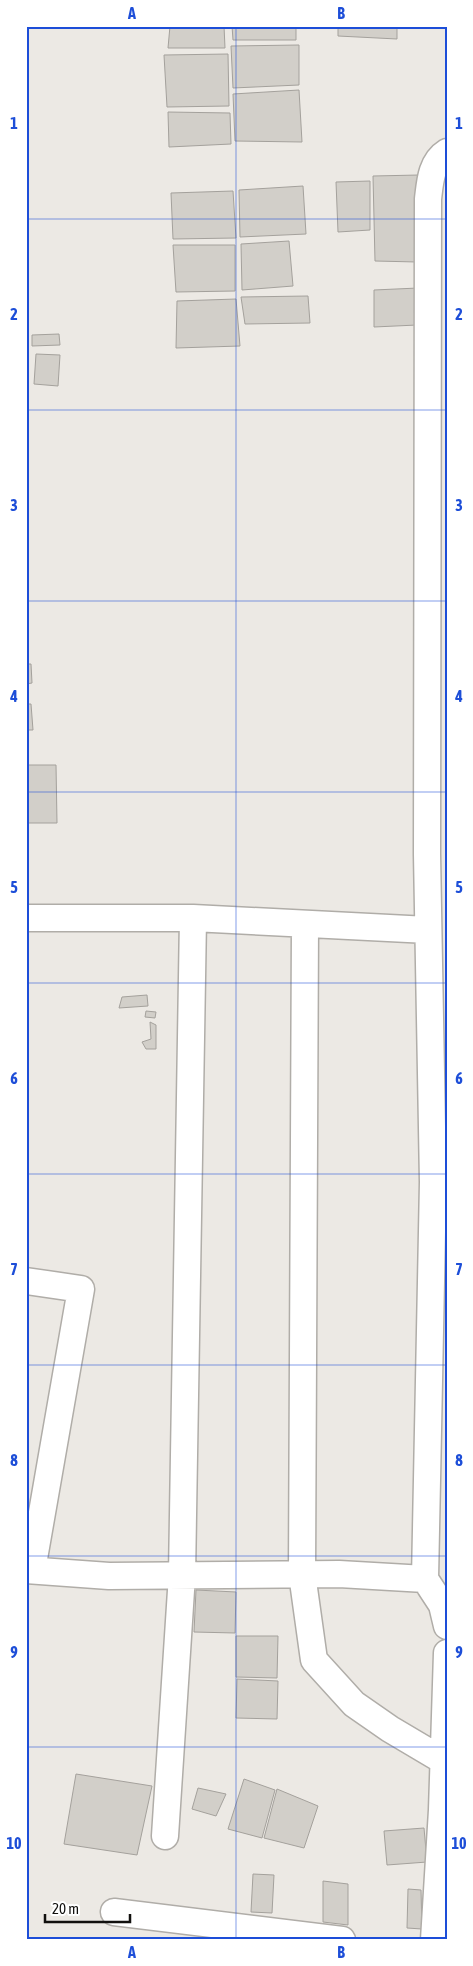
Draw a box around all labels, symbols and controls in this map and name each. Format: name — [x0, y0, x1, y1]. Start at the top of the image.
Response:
text: A — [127, 4, 136, 22]
text: B — [337, 4, 345, 22]
text: 1 — [10, 114, 18, 132]
text: 1 — [455, 114, 463, 132]
text: 2 — [10, 305, 18, 323]
text: 2 — [455, 305, 463, 323]
text: 3 — [10, 496, 18, 514]
text: 3 — [455, 496, 463, 514]
text: 4 — [9, 687, 18, 705]
text: 4 — [454, 687, 463, 705]
text: 5 — [10, 878, 18, 896]
text: 5 — [455, 878, 463, 896]
text: 6 — [10, 1069, 18, 1087]
text: 6 — [455, 1069, 463, 1087]
text: 7 — [10, 1260, 18, 1278]
text: 7 — [455, 1260, 463, 1278]
text: 8 — [10, 1451, 18, 1469]
text: 8 — [455, 1451, 463, 1469]
text: 9 — [10, 1643, 18, 1661]
text: 9 — [455, 1643, 463, 1661]
text: 10 — [6, 1834, 22, 1852]
text: 10 — [451, 1834, 467, 1852]
scale bar — [45, 1891, 130, 1923]
text: 20 m — [52, 1900, 79, 1917]
text: A — [127, 1943, 136, 1961]
text: B — [337, 1943, 345, 1961]

